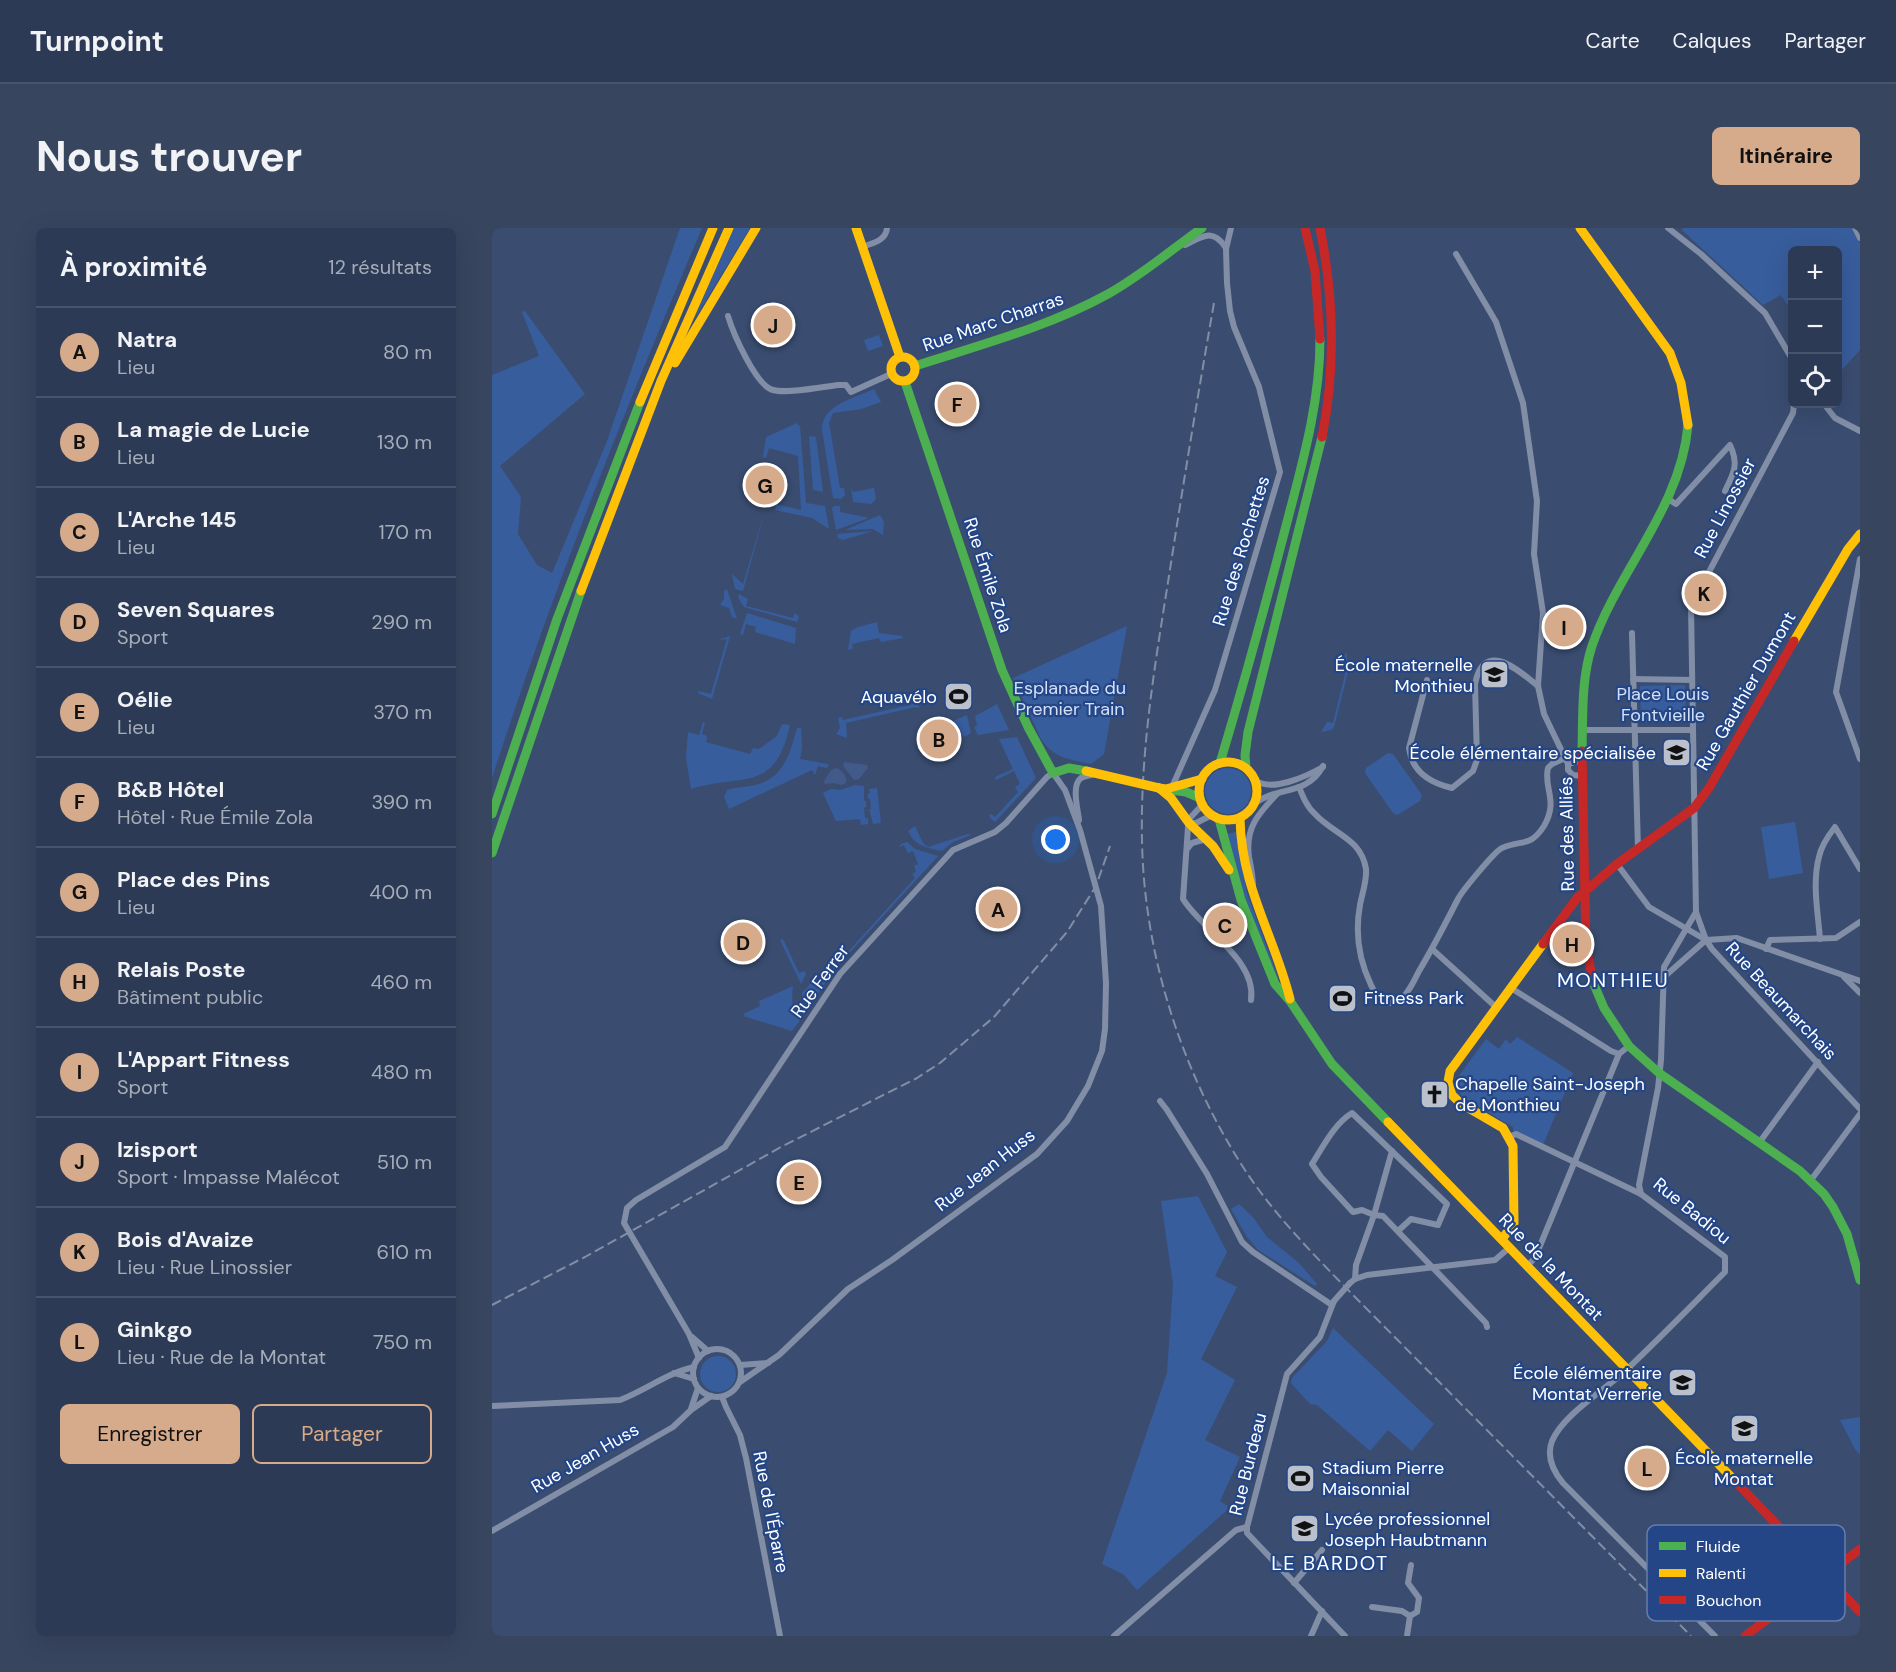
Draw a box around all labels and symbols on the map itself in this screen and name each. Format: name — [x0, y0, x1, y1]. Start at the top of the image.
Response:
street label: Rue Marc Charras — [919, 287, 1067, 357]
pin: J — [754, 302, 792, 348]
pin: F — [938, 382, 976, 426]
street label: Rue Linossier — [1689, 453, 1762, 562]
pin: G — [746, 462, 784, 508]
street label: Rue des Rochettes — [1207, 473, 1275, 629]
street label: Rue Émile Zola — [958, 514, 1018, 636]
pin: K — [1684, 570, 1724, 616]
pin: I — [1544, 604, 1584, 650]
street label: Rue Gauthier Dumont — [1691, 607, 1801, 775]
place label: École maternelle Monthieu — [1335, 653, 1473, 698]
school or university icon: École maternelle Monthieu — [1478, 659, 1510, 691]
park label: Esplanade du Premier Train — [1014, 676, 1126, 721]
sports icon: Aquavélo — [942, 681, 974, 713]
park label: Place Louis Fontvieille — [1616, 682, 1710, 727]
place label: Aquavélo — [861, 685, 937, 709]
pin: B — [920, 716, 958, 762]
school or university icon: École élémentaire spécialisée — [1661, 737, 1693, 769]
place label: École élémentaire spécialisée — [1410, 741, 1656, 765]
street label: Rue des Alliés — [1554, 776, 1580, 892]
your location — [1041, 825, 1070, 854]
pin: A — [978, 886, 1018, 932]
pin: C — [1206, 902, 1244, 948]
pin: D — [724, 920, 762, 964]
pin: H — [1552, 922, 1592, 966]
street label: Rue Beaumarchais — [1720, 937, 1842, 1065]
street label: Rue Ferrer — [785, 939, 855, 1023]
district label: MONTHIEU — [1557, 967, 1669, 993]
sports icon: Fitness Park — [1327, 982, 1359, 1014]
place label: Fitness Park — [1364, 986, 1464, 1010]
place label: Chapelle Saint-Joseph de Monthieu — [1455, 1072, 1645, 1117]
church icon: Chapelle Saint-Joseph de Monthieu — [1418, 1078, 1450, 1110]
street label: Rue Jean Huss — [930, 1123, 1040, 1217]
pin: E — [780, 1160, 818, 1204]
street label: Rue Badiou — [1648, 1172, 1736, 1250]
street label: Rue de la Montat — [1493, 1208, 1609, 1326]
place label: École élémentaire Montat Verrerie — [1513, 1361, 1662, 1406]
school or university icon: École élémentaire Montat Verrerie — [1667, 1367, 1699, 1399]
street label: Rue Burdeau — [1224, 1410, 1272, 1518]
school or university icon: École maternelle Montat — [1728, 1413, 1760, 1445]
street label: Rue Jean Huss — [527, 1417, 643, 1499]
pin: L — [1628, 1446, 1666, 1490]
place label: École maternelle Montat — [1675, 1446, 1813, 1491]
street label: Rue de l'Éparre — [747, 1449, 795, 1575]
place label: Stadium Pierre Maisonnial — [1322, 1456, 1444, 1501]
sports icon: Stadium Pierre Maisonnial — [1285, 1462, 1317, 1494]
place label: Lycée professionnel Joseph Haubtmann — [1325, 1507, 1490, 1552]
school or university icon: Lycée professionnel Joseph Haubtmann — [1288, 1513, 1320, 1545]
legend — [1647, 1525, 1845, 1621]
text: Fluide — [1696, 1536, 1740, 1557]
district label: LE BARDOT — [1271, 1550, 1389, 1576]
text: Ralenti — [1696, 1563, 1746, 1584]
text: Bouchon — [1696, 1590, 1761, 1611]

